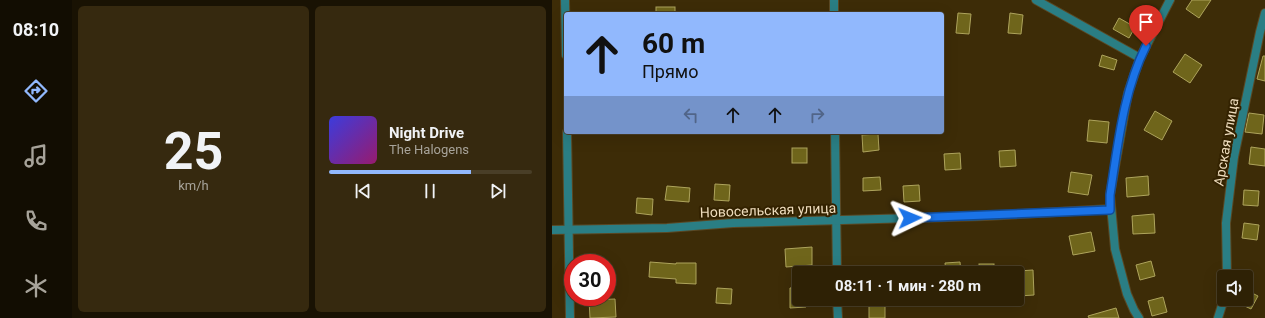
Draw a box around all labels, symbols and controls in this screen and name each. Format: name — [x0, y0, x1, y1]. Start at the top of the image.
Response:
pin — [1129, 5, 1163, 46]
icon: arrive — [1135, 11, 1157, 33]
text: 08:10 — [13, 19, 59, 40]
text: 60 m — [642, 27, 705, 60]
icon: ahead — [576, 28, 628, 80]
text: Прямо — [642, 61, 698, 82]
icon: directions — [22, 77, 50, 105]
street label: Арская улица — [1210, 97, 1242, 187]
icon: left — [680, 104, 702, 126]
icon: ahead — [722, 104, 744, 126]
icon: ahead — [764, 104, 786, 126]
icon: right — [806, 104, 828, 126]
text: 25 — [164, 121, 223, 182]
text: Night Drive — [389, 124, 464, 142]
icon: music — [22, 142, 50, 170]
text: The Halogens — [389, 142, 469, 157]
text: km/h — [178, 178, 209, 193]
icon: previous — [352, 180, 374, 202]
icon: pause — [419, 180, 441, 202]
icon: next — [487, 180, 509, 202]
position arrow — [889, 197, 931, 239]
street label: Новосельская улица — [700, 200, 836, 220]
icon: phone — [22, 207, 50, 235]
speed limit sign: 30 — [564, 254, 616, 306]
map controls — [1217, 270, 1253, 306]
button: sound — [1217, 270, 1253, 306]
icon: climate — [22, 272, 50, 300]
text: 08:11 · 1 мин · 280 m — [835, 277, 981, 295]

